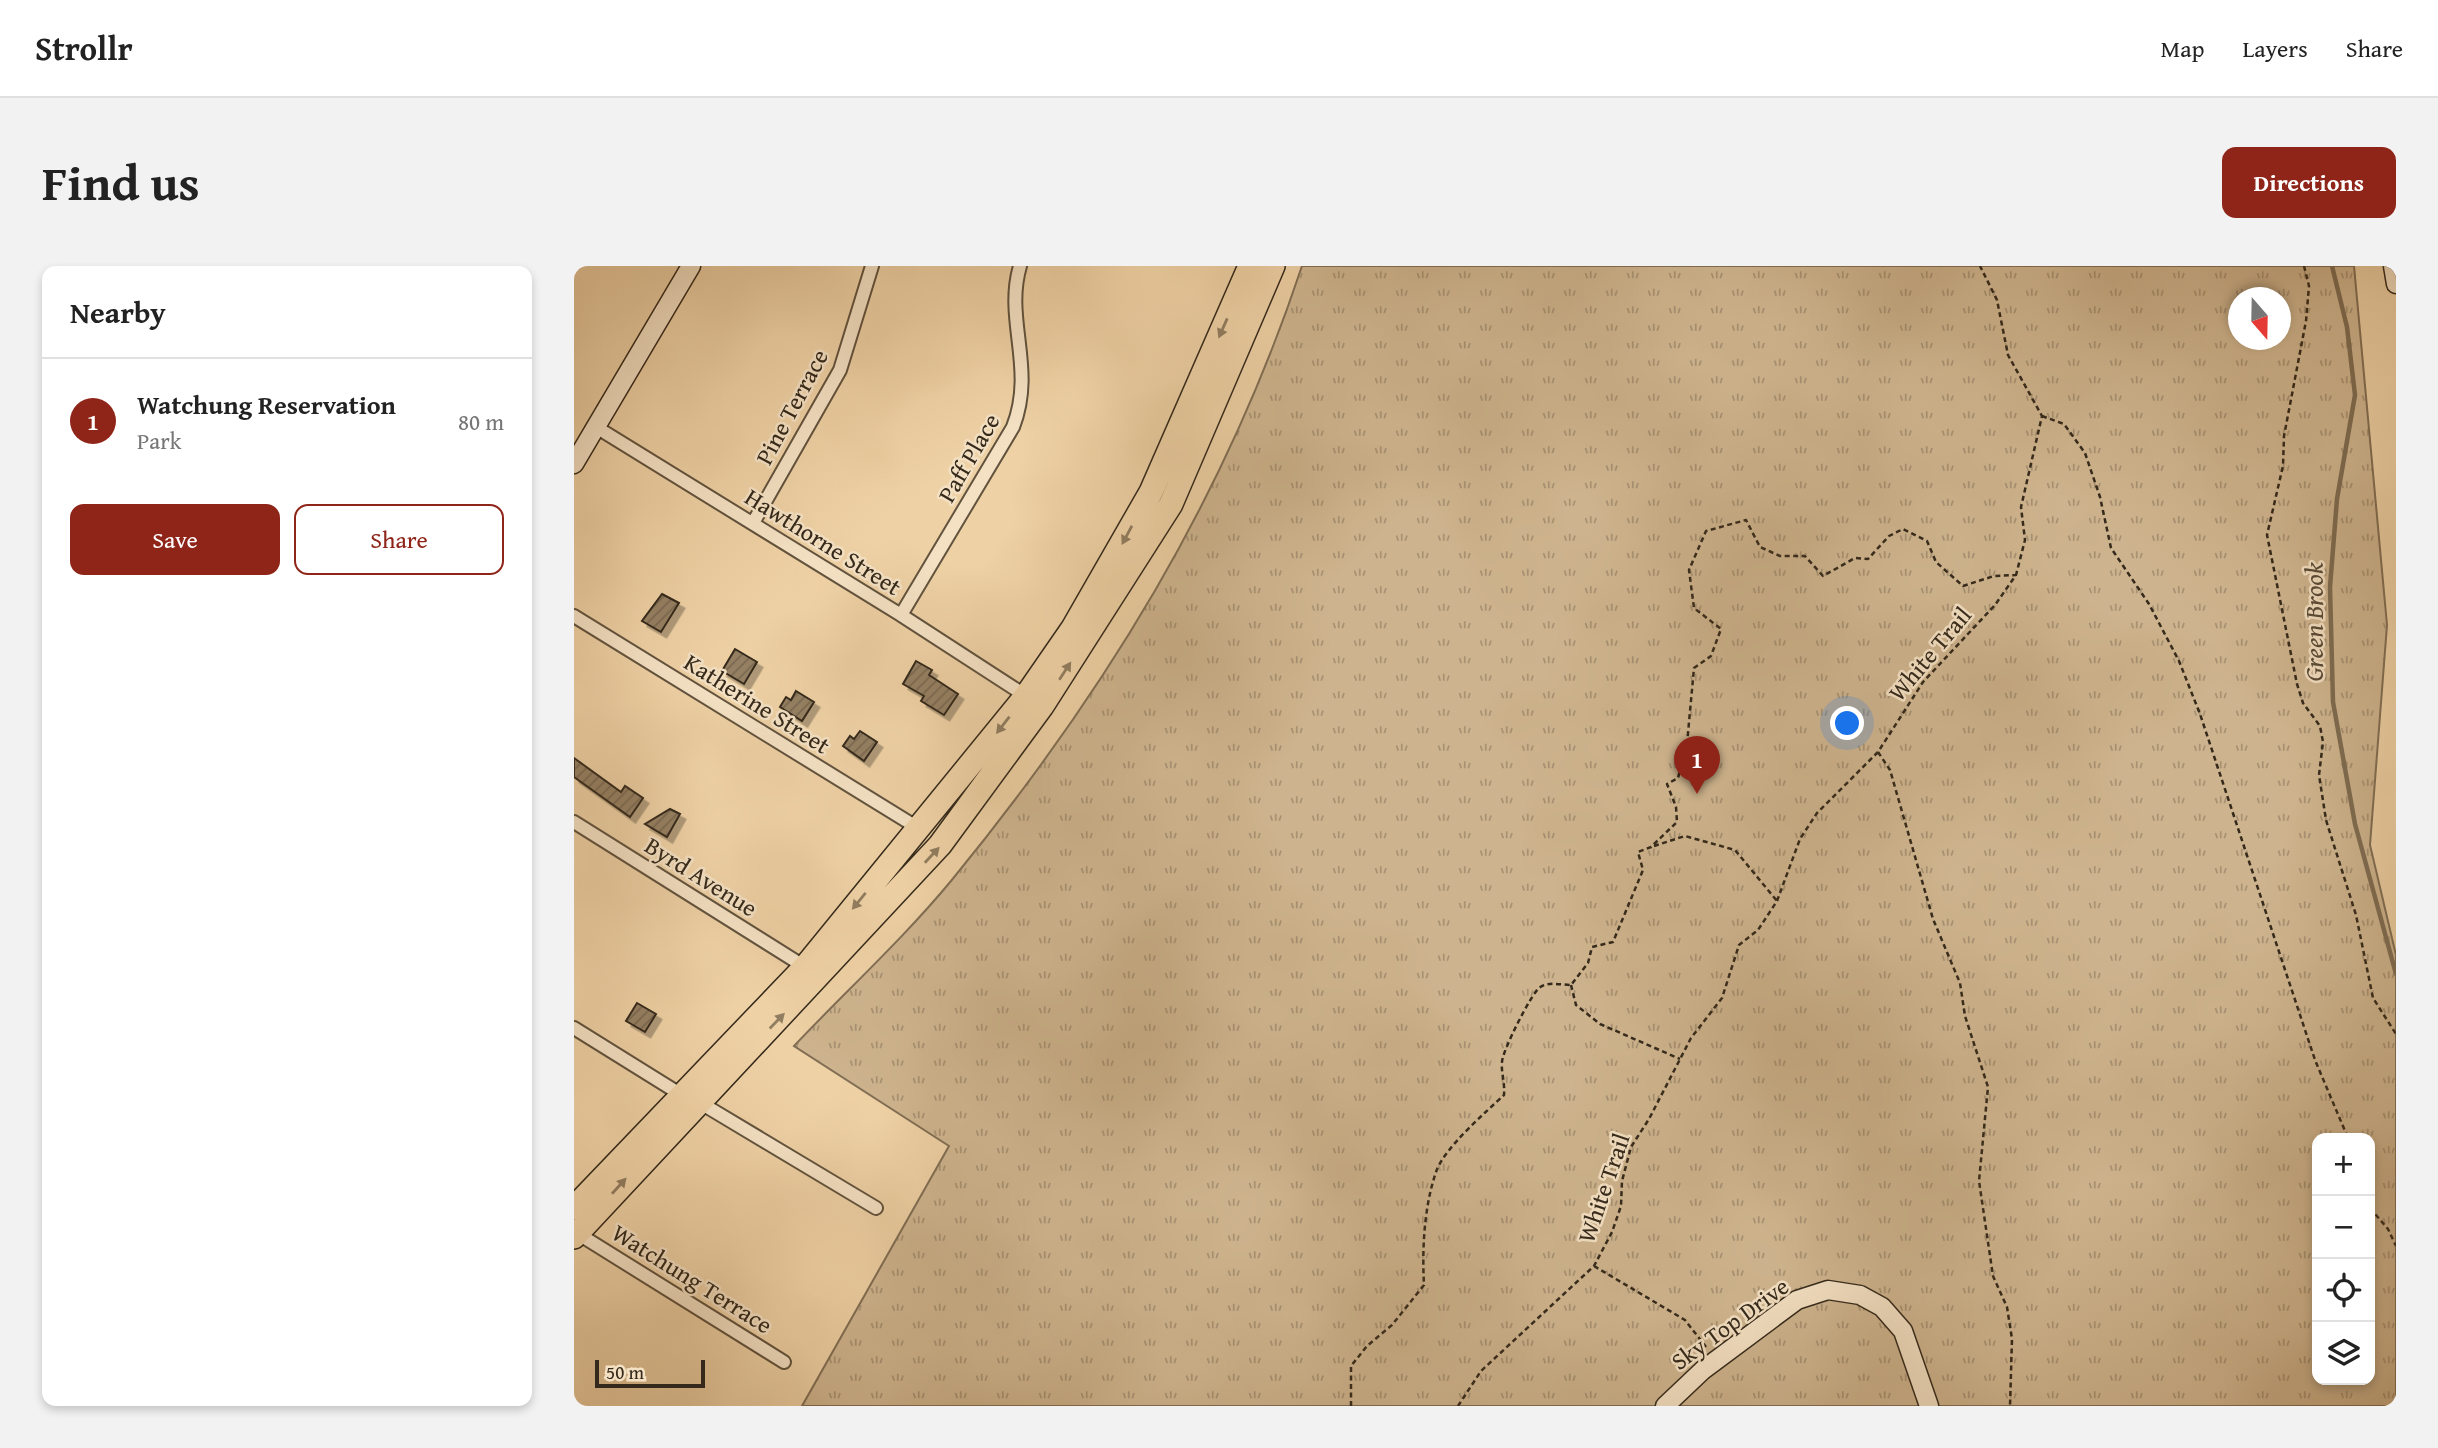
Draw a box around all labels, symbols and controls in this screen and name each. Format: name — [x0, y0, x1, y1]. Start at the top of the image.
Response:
text: Strollr — [35, 24, 133, 72]
text: Map — [2161, 31, 2204, 66]
text: Layers — [2242, 31, 2308, 66]
text: Share — [2346, 31, 2403, 66]
text: Find us — [42, 146, 200, 218]
button: Directions — [2222, 147, 2396, 218]
north arrow — [2228, 287, 2291, 350]
text: Nearby — [70, 290, 166, 334]
one-way arrow — [1217, 318, 1228, 339]
street label: Pine Terrace — [746, 343, 837, 471]
text: Watchung Reservation — [137, 385, 396, 424]
text: 1 — [87, 405, 99, 438]
text: 80 m — [458, 405, 504, 438]
street label: Paff Place — [929, 407, 1008, 509]
text: Park — [137, 424, 181, 457]
street label: Hawthorne Street — [738, 479, 909, 604]
button: Save — [70, 504, 280, 575]
button: Share — [294, 504, 504, 575]
one-way arrow — [1122, 525, 1133, 545]
water label: Green Brook — [2294, 562, 2333, 681]
street label: White Trail — [1880, 599, 1980, 708]
street label: Katherine Street — [678, 645, 837, 763]
one-way arrow — [1059, 661, 1072, 681]
your location — [1830, 706, 1864, 740]
one-way arrow — [995, 715, 1010, 733]
pin: 1 — [1674, 736, 1720, 794]
street label: Byrd Avenue — [638, 828, 764, 925]
one-way arrow — [923, 847, 939, 864]
one-way arrow — [852, 892, 867, 909]
one-way arrow — [768, 1013, 785, 1030]
street label: White Trail — [1568, 1128, 1639, 1247]
map controls — [2312, 1133, 2375, 1385]
button: + — [2312, 1133, 2375, 1196]
one-way arrow — [611, 1177, 627, 1195]
button: − — [2312, 1196, 2375, 1259]
street label: Watchung Terrace — [605, 1215, 779, 1342]
button: locate — [2312, 1259, 2375, 1322]
street label: Sky Top Drive — [1664, 1269, 1796, 1378]
button: layers — [2312, 1322, 2375, 1385]
scale bar — [595, 1357, 705, 1389]
text: 50 m — [606, 1358, 644, 1386]

